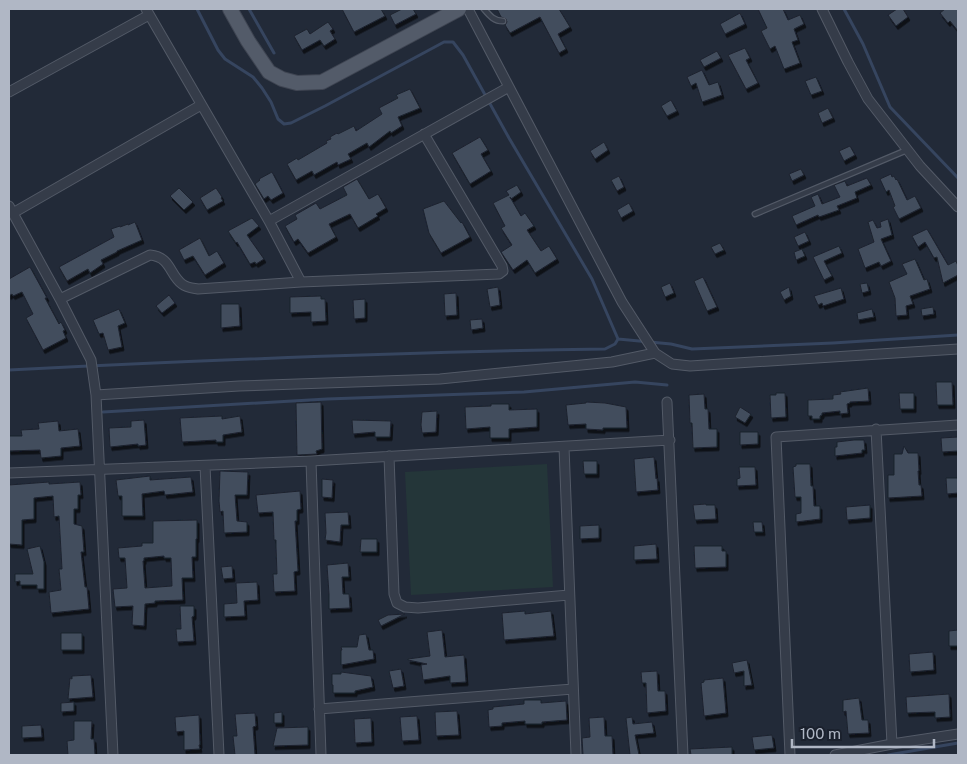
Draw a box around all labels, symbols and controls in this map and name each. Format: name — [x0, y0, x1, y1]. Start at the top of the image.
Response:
scale bar — [792, 716, 934, 748]
text: 100 m — [800, 725, 841, 742]

